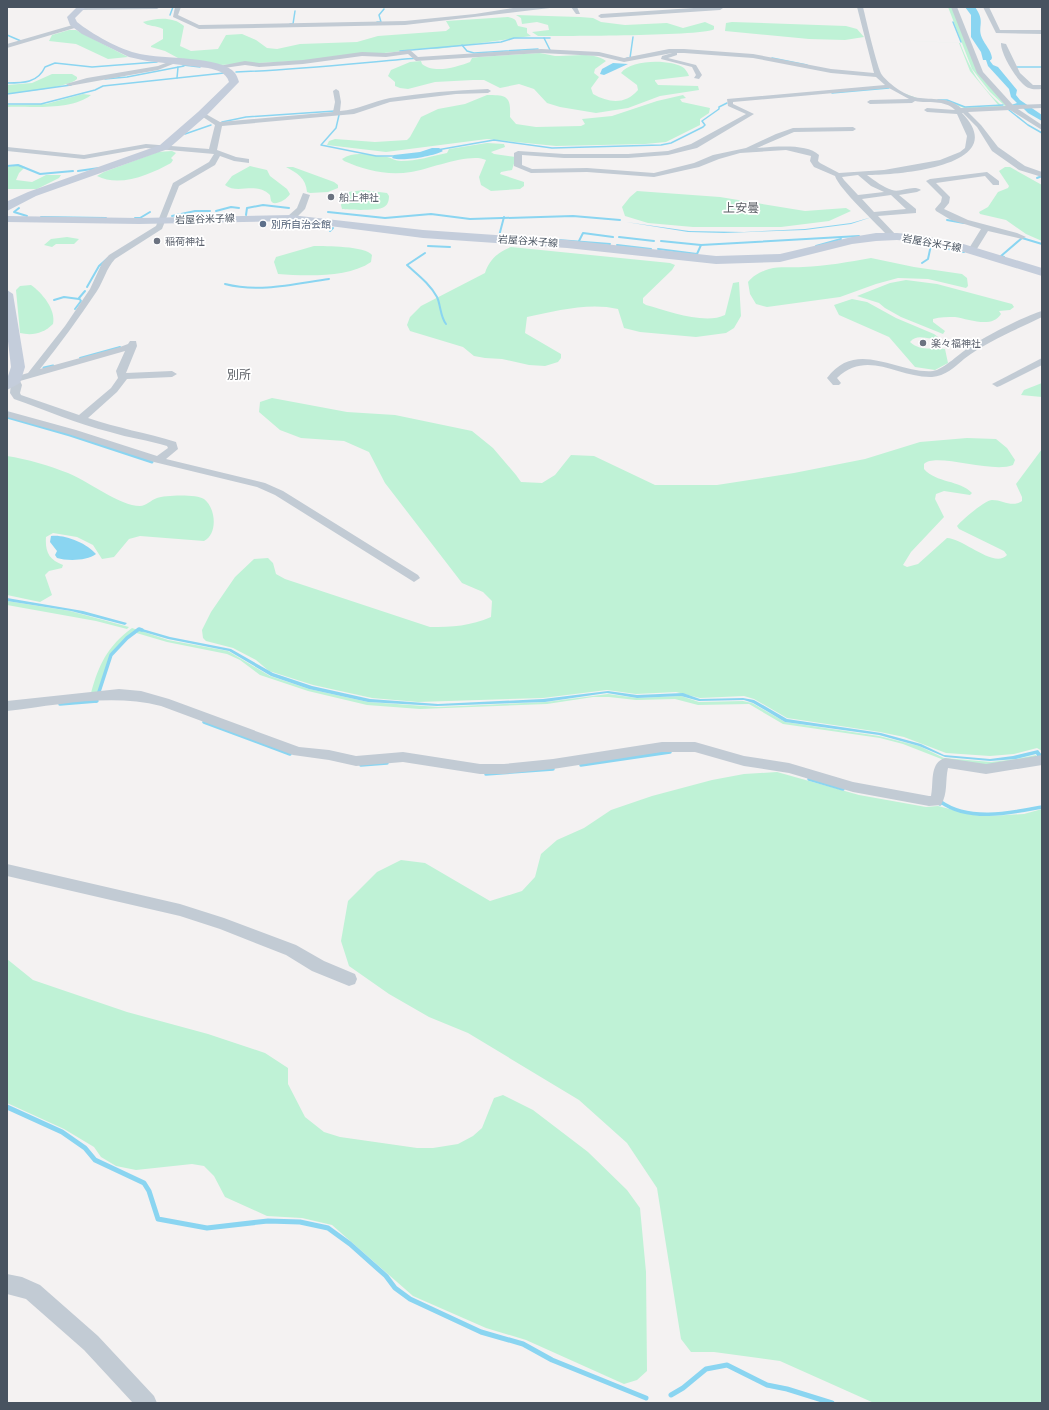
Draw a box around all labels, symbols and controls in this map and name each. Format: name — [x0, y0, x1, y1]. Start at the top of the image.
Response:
marker: 船上神社 — [326, 192, 336, 202]
place label: 船上神社 — [339, 192, 379, 203]
district label: 上安曇 — [723, 201, 759, 215]
street label: 岩屋谷米子線 — [175, 212, 235, 226]
marker: 別所自治会館 — [258, 219, 268, 229]
place label: 別所自治会館 — [271, 219, 331, 230]
street label: 岩屋谷米子線 — [902, 232, 962, 254]
street label: 岩屋谷米子線 — [498, 233, 558, 249]
marker: 稲荷神社 — [152, 236, 162, 246]
place label: 稲荷神社 — [165, 236, 205, 247]
marker: 楽々福神社 — [918, 338, 928, 348]
place label: 楽々福神社 — [931, 338, 981, 349]
district label: 別所 — [227, 368, 251, 382]

